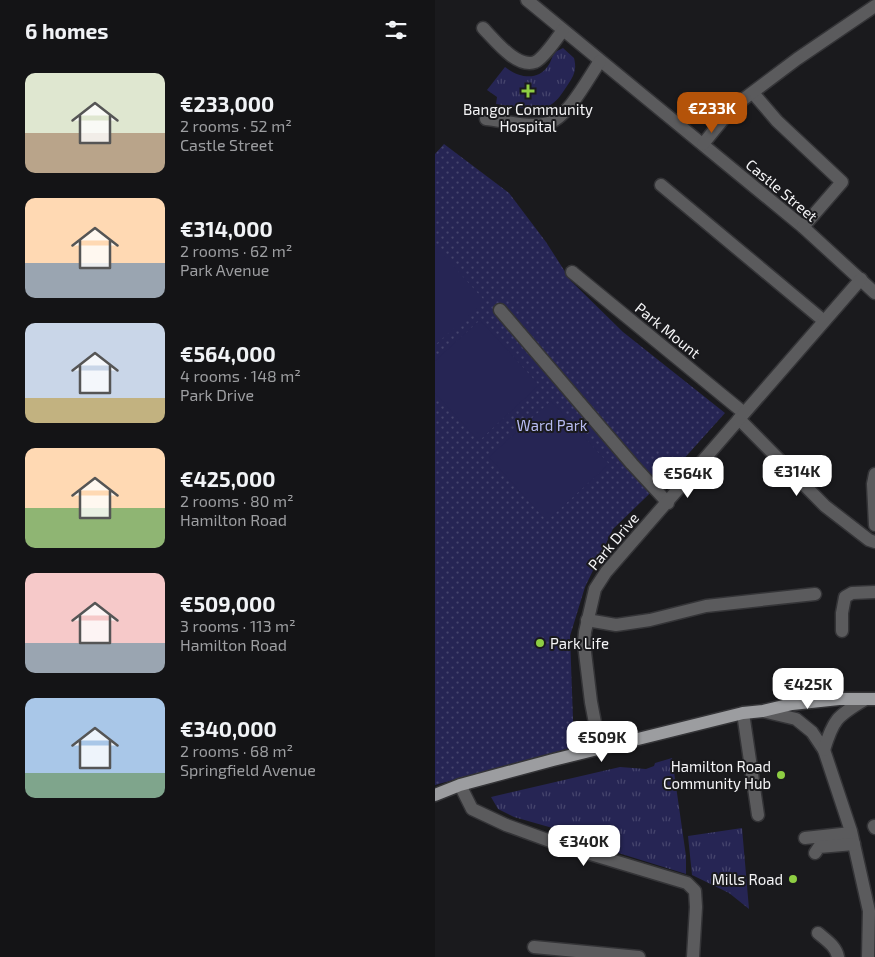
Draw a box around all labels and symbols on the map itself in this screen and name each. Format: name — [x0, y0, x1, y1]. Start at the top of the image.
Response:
marker: Bangor Community Hospital — [521, 84, 535, 98]
pin: €233K — [677, 92, 747, 134]
place label: Bangor Community Hospital — [463, 100, 593, 135]
street label: Castle Street — [743, 155, 822, 225]
street label: Park Mount — [632, 298, 704, 362]
park label: Ward Park — [517, 416, 588, 434]
pin: €314K — [762, 454, 832, 497]
pin: €564K — [653, 456, 723, 499]
street label: Park Drive — [584, 509, 642, 573]
place label: Park Life — [550, 634, 609, 652]
marker: Park Life — [534, 637, 546, 649]
pin: €425K — [773, 668, 843, 710]
pin: €509K — [567, 720, 637, 763]
place label: Hamilton Road Community Hub — [663, 757, 771, 792]
marker: Hamilton Road Community Hub — [775, 769, 787, 781]
pin: €340K — [549, 824, 619, 867]
place label: Mills Road — [712, 870, 783, 888]
marker: Mills Road — [787, 873, 799, 885]

